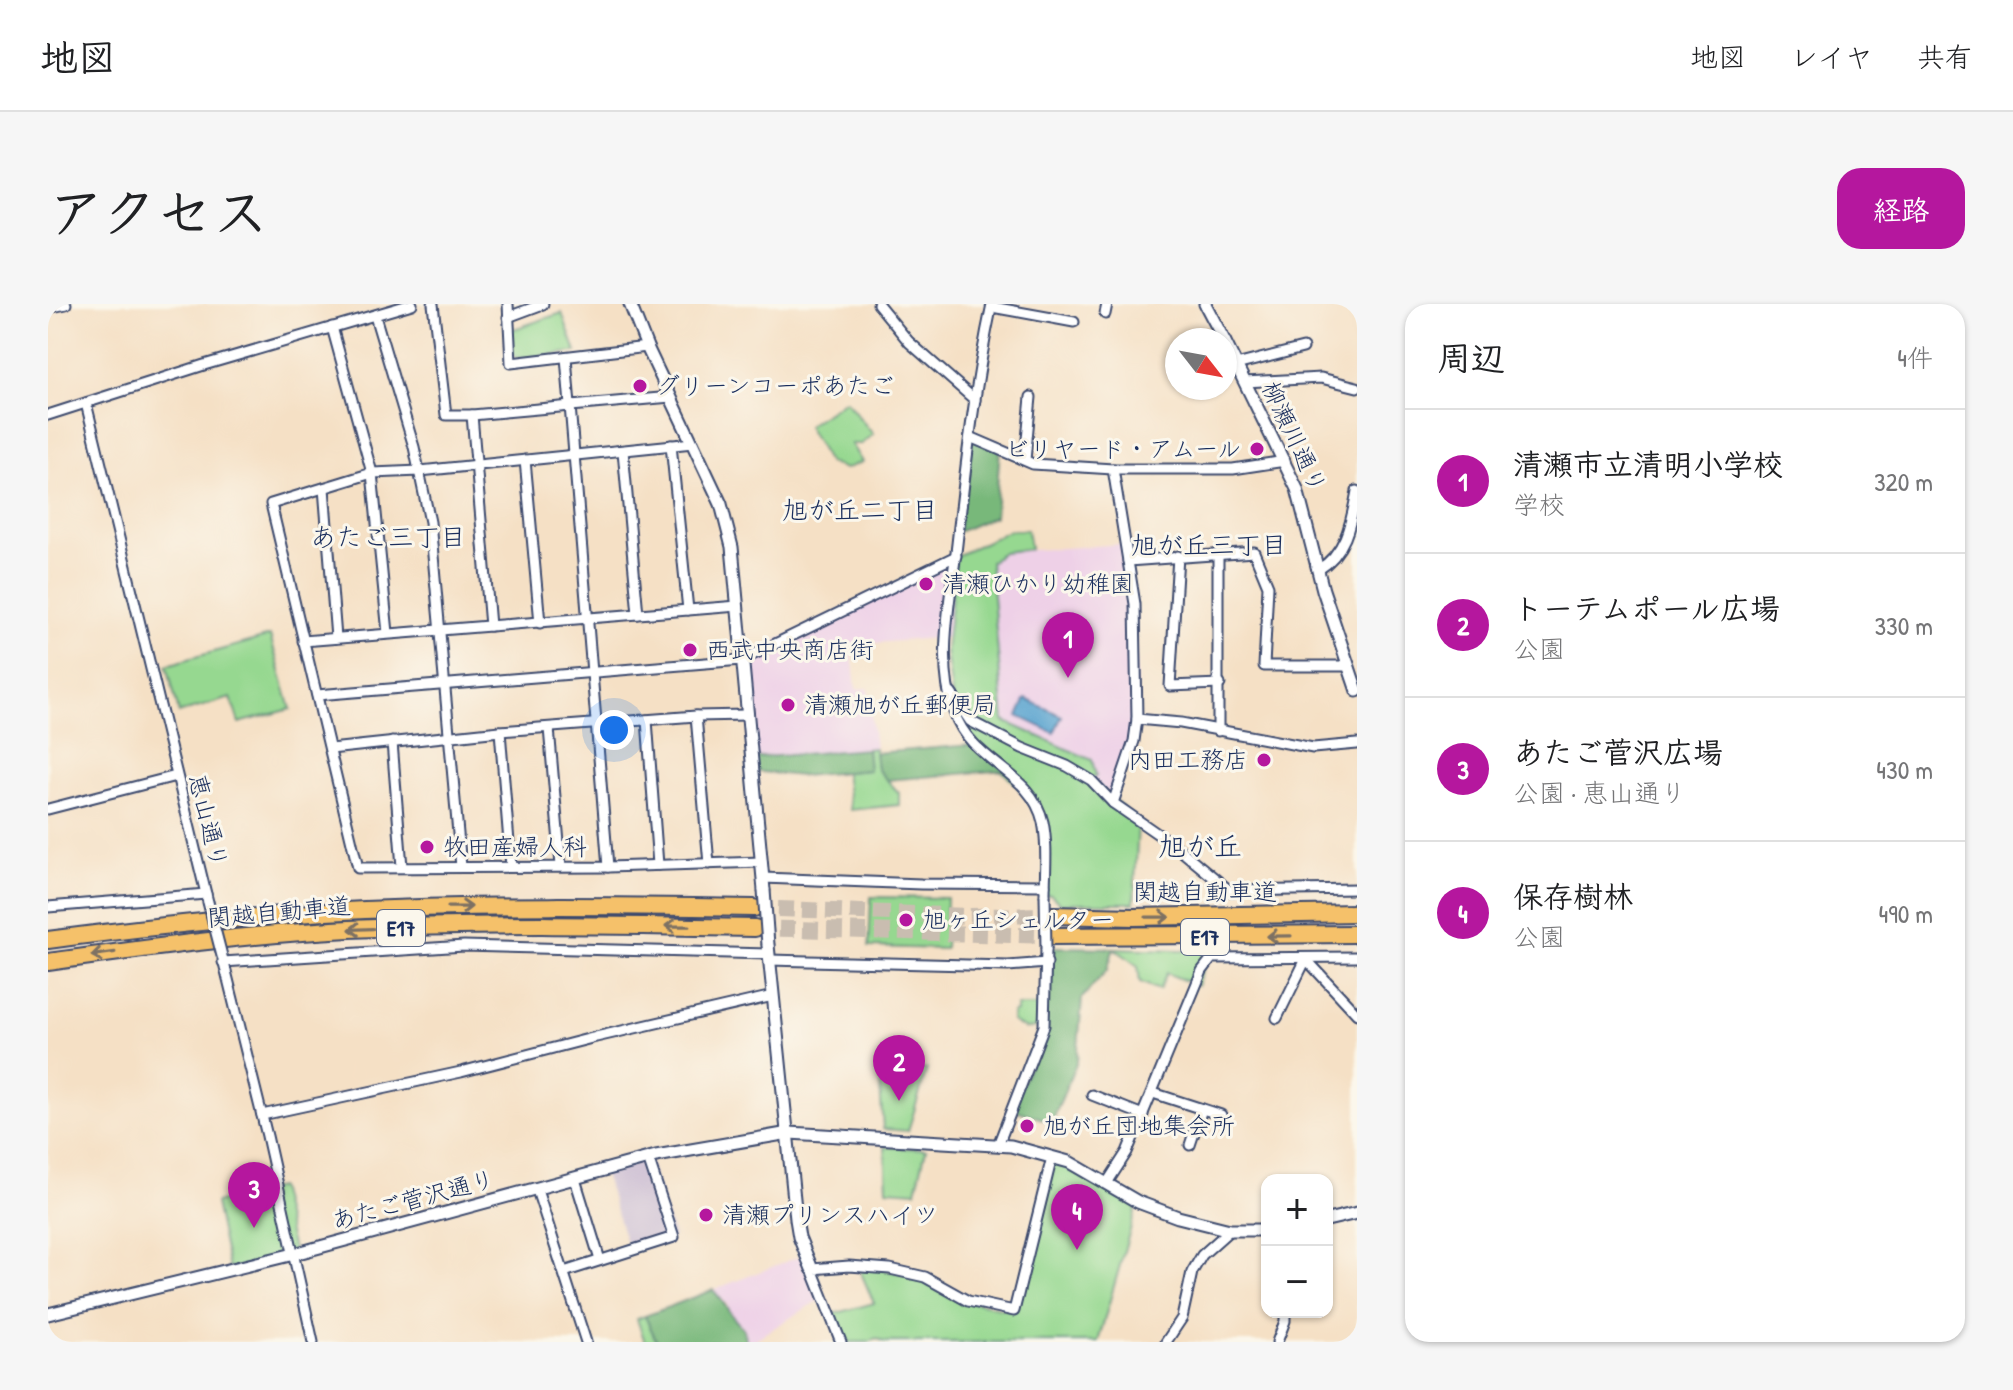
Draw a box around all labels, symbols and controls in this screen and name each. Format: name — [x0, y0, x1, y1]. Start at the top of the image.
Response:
text: 地図 — [40, 31, 116, 83]
text: 地図 — [1690, 38, 1746, 76]
text: レイヤ — [1790, 38, 1873, 76]
text: 共有 — [1917, 38, 1973, 76]
button: 経路 — [1837, 168, 1965, 249]
text: アクセス — [48, 174, 269, 249]
north arrow — [1165, 328, 1237, 400]
text: 周辺 — [1437, 335, 1505, 381]
text: 4件 — [1897, 340, 1933, 375]
place label: グリーンコーポあたご — [656, 369, 895, 401]
street label: 柳瀬川通り — [1255, 375, 1335, 498]
marker: グリーンコーポあたご — [631, 377, 649, 395]
place label: ビリヤード・アムール — [1005, 432, 1241, 464]
marker: ビリヤード・アムール — [1248, 440, 1266, 458]
text: 清瀬市立清明小学校 — [1513, 444, 1783, 484]
text: 1 — [1458, 464, 1468, 499]
text: 320 m — [1874, 464, 1933, 499]
text: 学校 — [1513, 487, 1565, 522]
district label: 旭が丘二丁目 — [782, 492, 938, 527]
district label: あたご三丁目 — [310, 519, 466, 554]
district label: 旭が丘三丁目 — [1131, 527, 1287, 562]
place label: 清瀬ひかり幼稚園 — [942, 567, 1134, 599]
marker: 清瀬ひかり幼稚園 — [917, 575, 935, 593]
text: トーテムポール広場 — [1513, 588, 1780, 628]
text: 2 — [1457, 608, 1469, 643]
text: 330 m — [1874, 608, 1933, 643]
pin: 1 — [1042, 612, 1094, 678]
text: 公園 — [1513, 631, 1565, 666]
place label: 西武中央商店街 — [706, 633, 874, 665]
marker: 西武中央商店街 — [681, 641, 699, 659]
place label: 清瀬旭が丘郵便局 — [804, 688, 996, 720]
marker: 清瀬旭が丘郵便局 — [779, 696, 797, 714]
your location — [594, 710, 634, 750]
text: あたご菅沢広場 — [1513, 732, 1723, 772]
place label: 内田工務店 — [1128, 743, 1248, 775]
marker: 内田工務店 — [1255, 751, 1273, 769]
text: 3 — [1457, 752, 1469, 787]
text: 430 m — [1876, 752, 1933, 787]
street label: 恵山通り — [182, 770, 236, 871]
text: 公園 · 恵山通り — [1513, 775, 1686, 810]
district label: 旭が丘 — [1158, 827, 1242, 865]
place label: 牧田産婦人科 — [443, 830, 587, 862]
marker: 牧田産婦人科 — [418, 838, 436, 856]
street label: 関越自動車道 — [1133, 875, 1277, 907]
text: 保存樹林 — [1513, 876, 1633, 916]
street label: 関越自動車道 — [206, 889, 352, 933]
text: 4 — [1458, 896, 1468, 931]
text: 490 m — [1878, 896, 1933, 931]
one-way arrow — [446, 899, 473, 915]
place label: 旭ヶ丘シェルター — [922, 903, 1114, 935]
one-way arrow — [1144, 909, 1171, 924]
road number: E17 — [377, 910, 425, 946]
marker: 旭ヶ丘シェルター — [897, 911, 915, 929]
one-way arrow — [664, 918, 691, 934]
road number: E17 — [1181, 919, 1229, 955]
text: 公園 — [1513, 919, 1565, 954]
one-way arrow — [348, 921, 375, 936]
one-way arrow — [1266, 928, 1293, 944]
one-way arrow — [90, 947, 117, 962]
pin: 2 — [873, 1035, 925, 1101]
place label: 旭が丘団地集会所 — [1043, 1109, 1235, 1141]
marker: 旭が丘団地集会所 — [1018, 1117, 1036, 1135]
pin: 3 — [228, 1162, 280, 1228]
street label: あたご菅沢通り — [327, 1162, 498, 1236]
map controls — [1261, 1174, 1333, 1318]
button: + — [1261, 1174, 1333, 1246]
pin: 4 — [1051, 1184, 1103, 1250]
place label: 清瀬プリンスハイツ — [722, 1198, 938, 1230]
marker: 清瀬プリンスハイツ — [697, 1206, 715, 1224]
button: − — [1261, 1246, 1333, 1318]

